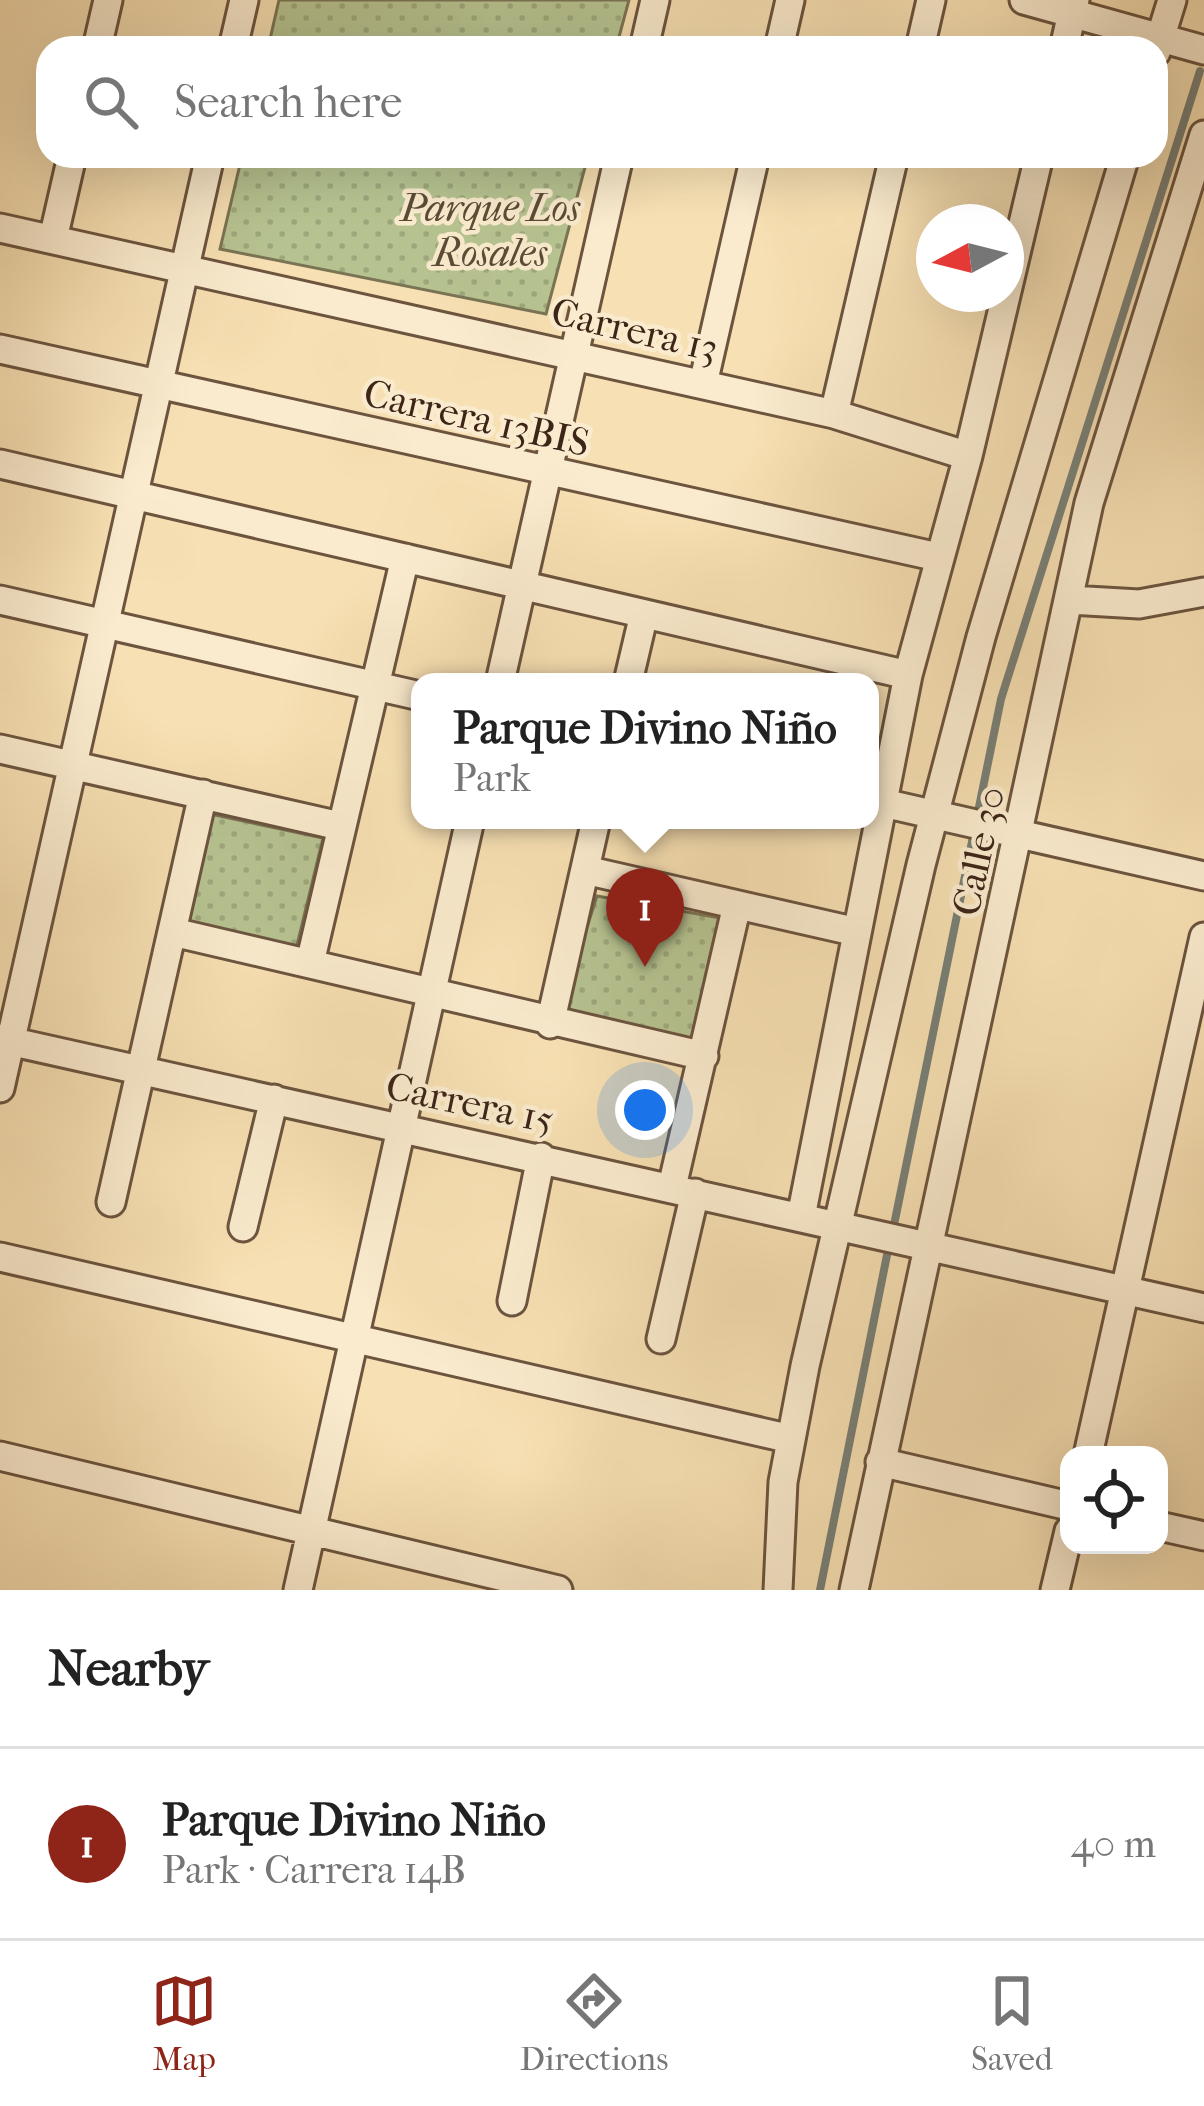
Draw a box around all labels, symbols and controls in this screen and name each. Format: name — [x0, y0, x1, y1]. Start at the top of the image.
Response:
search box — [36, 36, 1168, 168]
icon: search — [78, 69, 144, 135]
text: Search here — [174, 76, 402, 129]
park label: Parque Los Rosales — [398, 185, 581, 276]
north arrow — [916, 204, 1024, 312]
street label: Carrera 13 — [547, 289, 722, 371]
street label: Carrera 13BIS — [360, 370, 594, 466]
popup — [411, 673, 879, 829]
text: Parque Divino Niño — [453, 702, 837, 755]
text: Park — [453, 755, 531, 801]
street label: Calle 30 — [943, 782, 1015, 920]
pin: 1 — [606, 868, 684, 967]
street label: Carrera 15 — [382, 1063, 558, 1143]
your location — [615, 1080, 675, 1140]
map controls — [1060, 1446, 1168, 1554]
button: locate — [1060, 1446, 1168, 1554]
text: Nearby — [48, 1638, 209, 1698]
text: Parque Divino Niño — [162, 1794, 546, 1847]
text: 1 — [80, 1821, 94, 1867]
text: 40 m — [1071, 1821, 1156, 1867]
text: Park · Carrera 14B — [162, 1847, 466, 1893]
tab: Map — [151, 1968, 217, 2079]
tab: Directions — [520, 1968, 668, 2079]
tab: Saved — [971, 1968, 1053, 2079]

